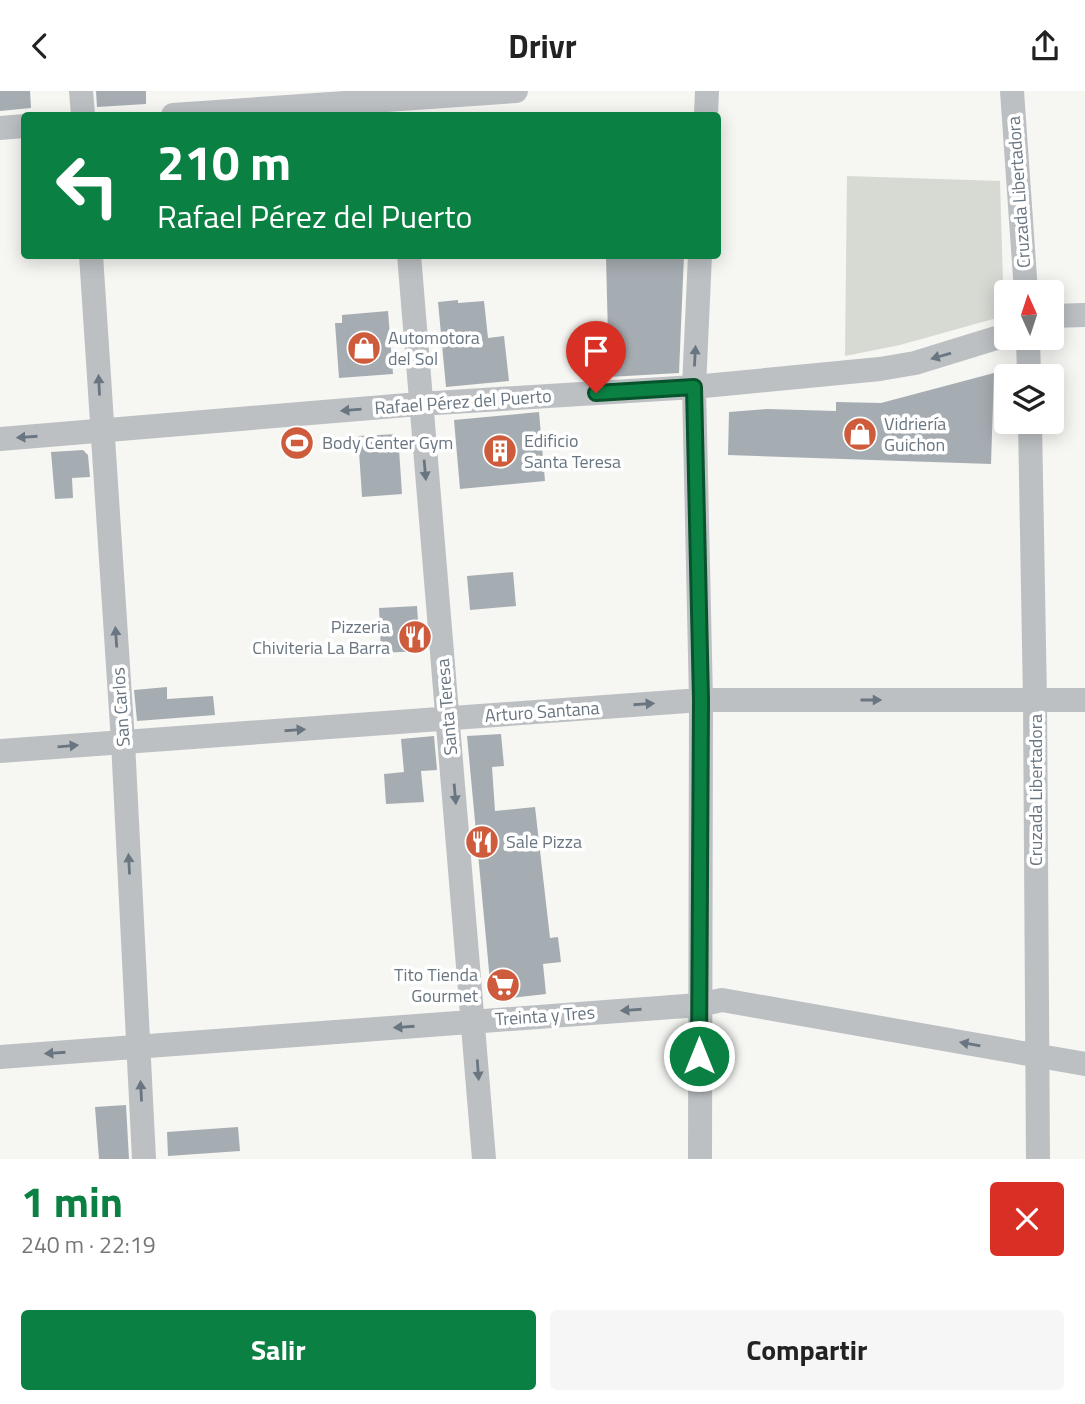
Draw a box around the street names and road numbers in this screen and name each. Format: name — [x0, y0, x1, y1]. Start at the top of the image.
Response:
street label: Cruzada Libertadora — [1000, 115, 1037, 269]
street label: Rafael Pérez del Puerto — [374, 382, 552, 421]
street label: Santa Teresa — [429, 657, 464, 757]
street label: San Carlos — [104, 666, 137, 748]
street label: Arturo Santana — [484, 694, 600, 729]
street label: Cruzada Libertadora — [1022, 714, 1049, 866]
street label: Treinta y Tres — [494, 999, 596, 1032]

